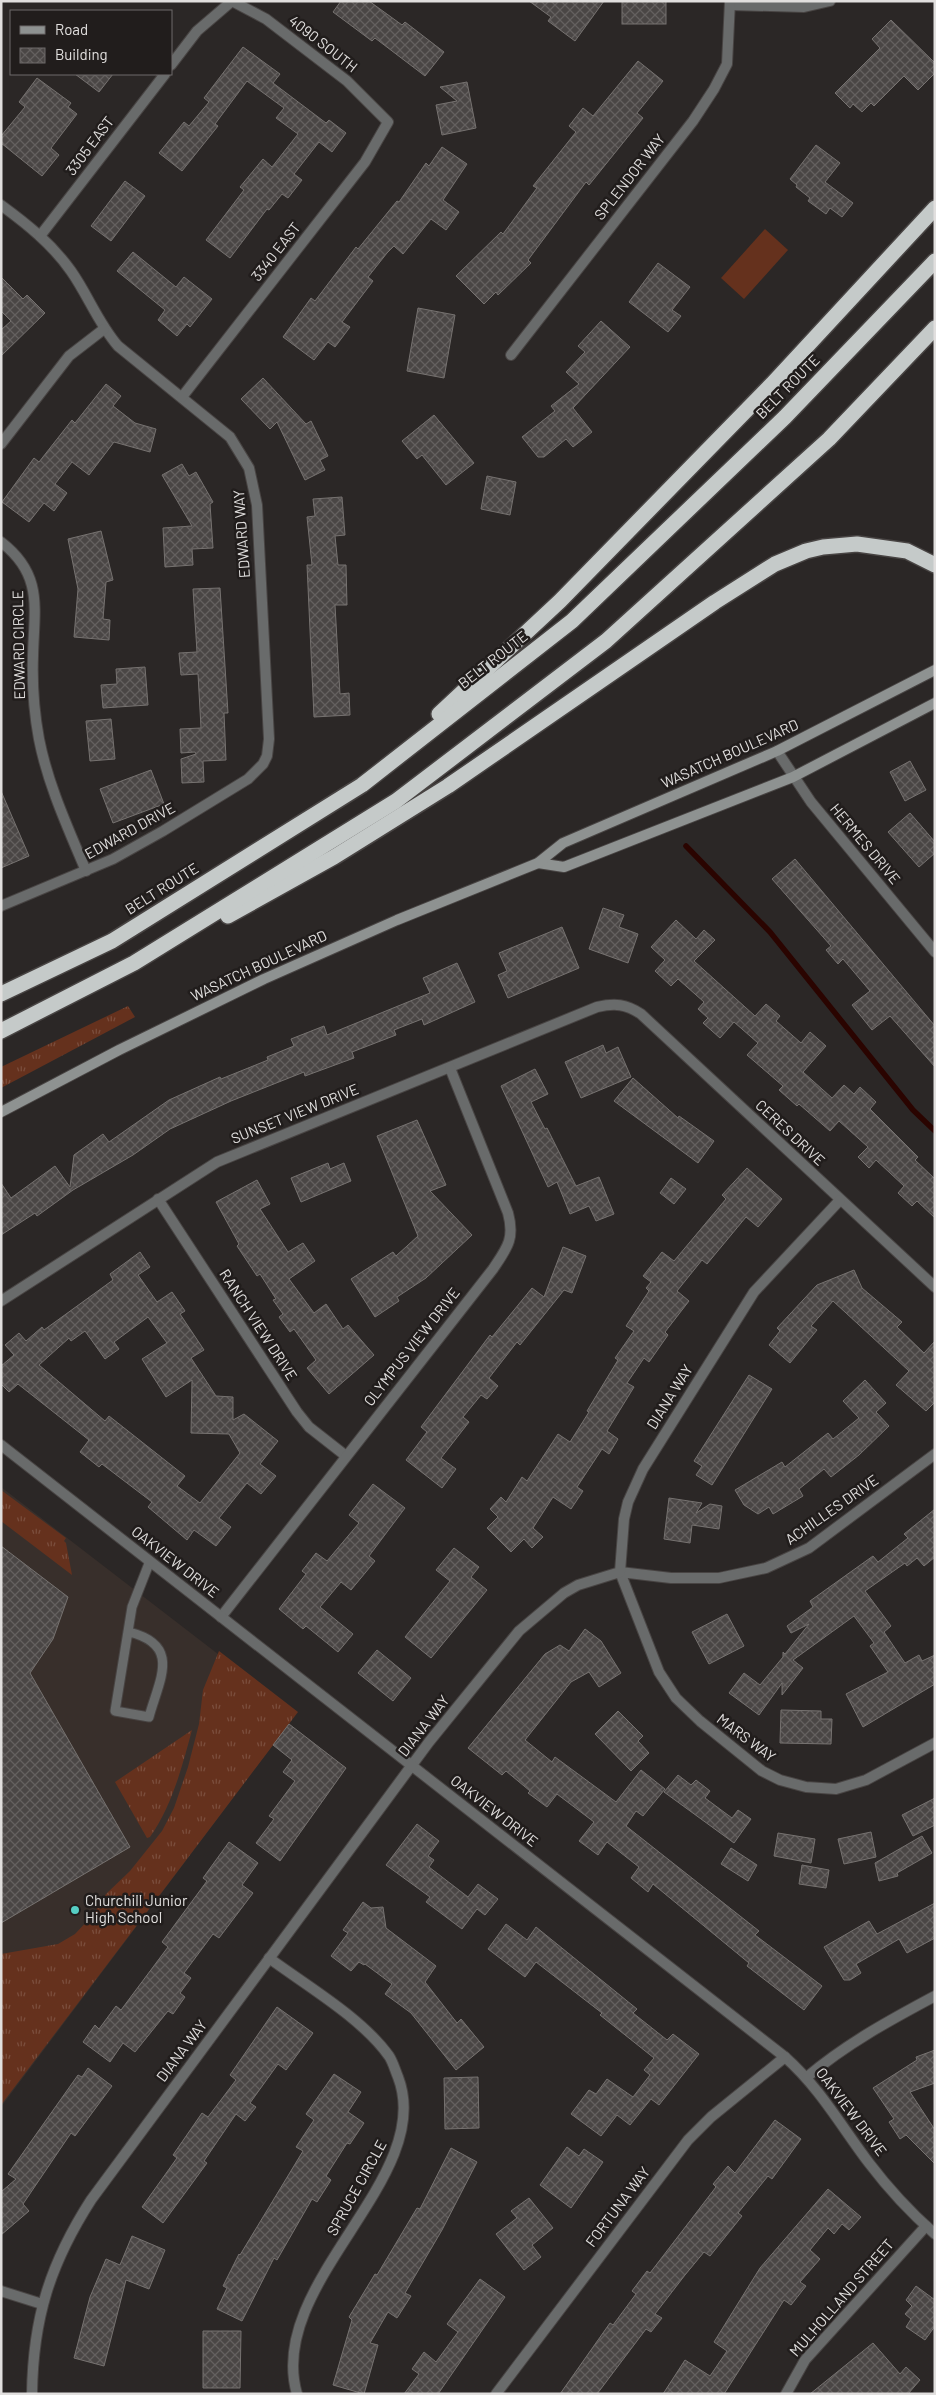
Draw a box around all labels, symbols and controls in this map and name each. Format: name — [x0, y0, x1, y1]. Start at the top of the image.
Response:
legend — [10, 10, 172, 75]
street label: 4090 SOUTH — [286, 11, 362, 76]
text: Road — [55, 20, 88, 38]
text: Building — [55, 45, 108, 63]
street label: 3305 EAST — [61, 112, 117, 178]
street label: SPLENDOR WAY — [590, 130, 668, 223]
street label: 3340 EAST — [247, 218, 304, 284]
street label: BELT ROUTE — [752, 351, 823, 422]
street label: EDWARD WAY — [229, 489, 253, 579]
street label: EDWARD CIRCLE — [8, 590, 28, 700]
street label: BELT ROUTE — [454, 627, 531, 692]
street label: WASATCH BOULEVARD — [658, 715, 801, 791]
street label: EDWARD DRIVE — [81, 798, 178, 862]
street label: HERMES DRIVE — [827, 799, 905, 887]
street label: BELT ROUTE — [122, 859, 201, 918]
street label: WASATCH BOULEVARD — [188, 926, 330, 1005]
street label: SUNSET VIEW DRIVE — [228, 1079, 361, 1147]
street label: CERES DRIVE — [752, 1096, 829, 1169]
street label: RANCH VIEW DRIVE — [216, 1265, 302, 1383]
street label: OLYMPUS VIEW DRIVE — [359, 1284, 463, 1409]
street label: DIANA WAY — [642, 1361, 696, 1432]
street label: ACHILLES DRIVE — [781, 1470, 881, 1548]
street label: OAKVIEW DRIVE — [128, 1522, 223, 1601]
street label: DIANA WAY — [394, 1691, 453, 1760]
street label: MARS WAY — [714, 1709, 780, 1765]
street label: OAKVIEW DRIVE — [447, 1771, 542, 1850]
place label: Churchill Junior High School — [85, 1891, 188, 1926]
marker: Churchill Junior High School — [69, 1904, 81, 1916]
street label: DIANA WAY — [152, 2016, 210, 2085]
street label: OAKVIEW DRIVE — [813, 2064, 891, 2159]
street label: SPRUCE CIRCLE — [322, 2137, 390, 2238]
street label: FORTUNA WAY — [581, 2163, 653, 2250]
street label: MULHOLLAND STREET — [785, 2235, 897, 2360]

